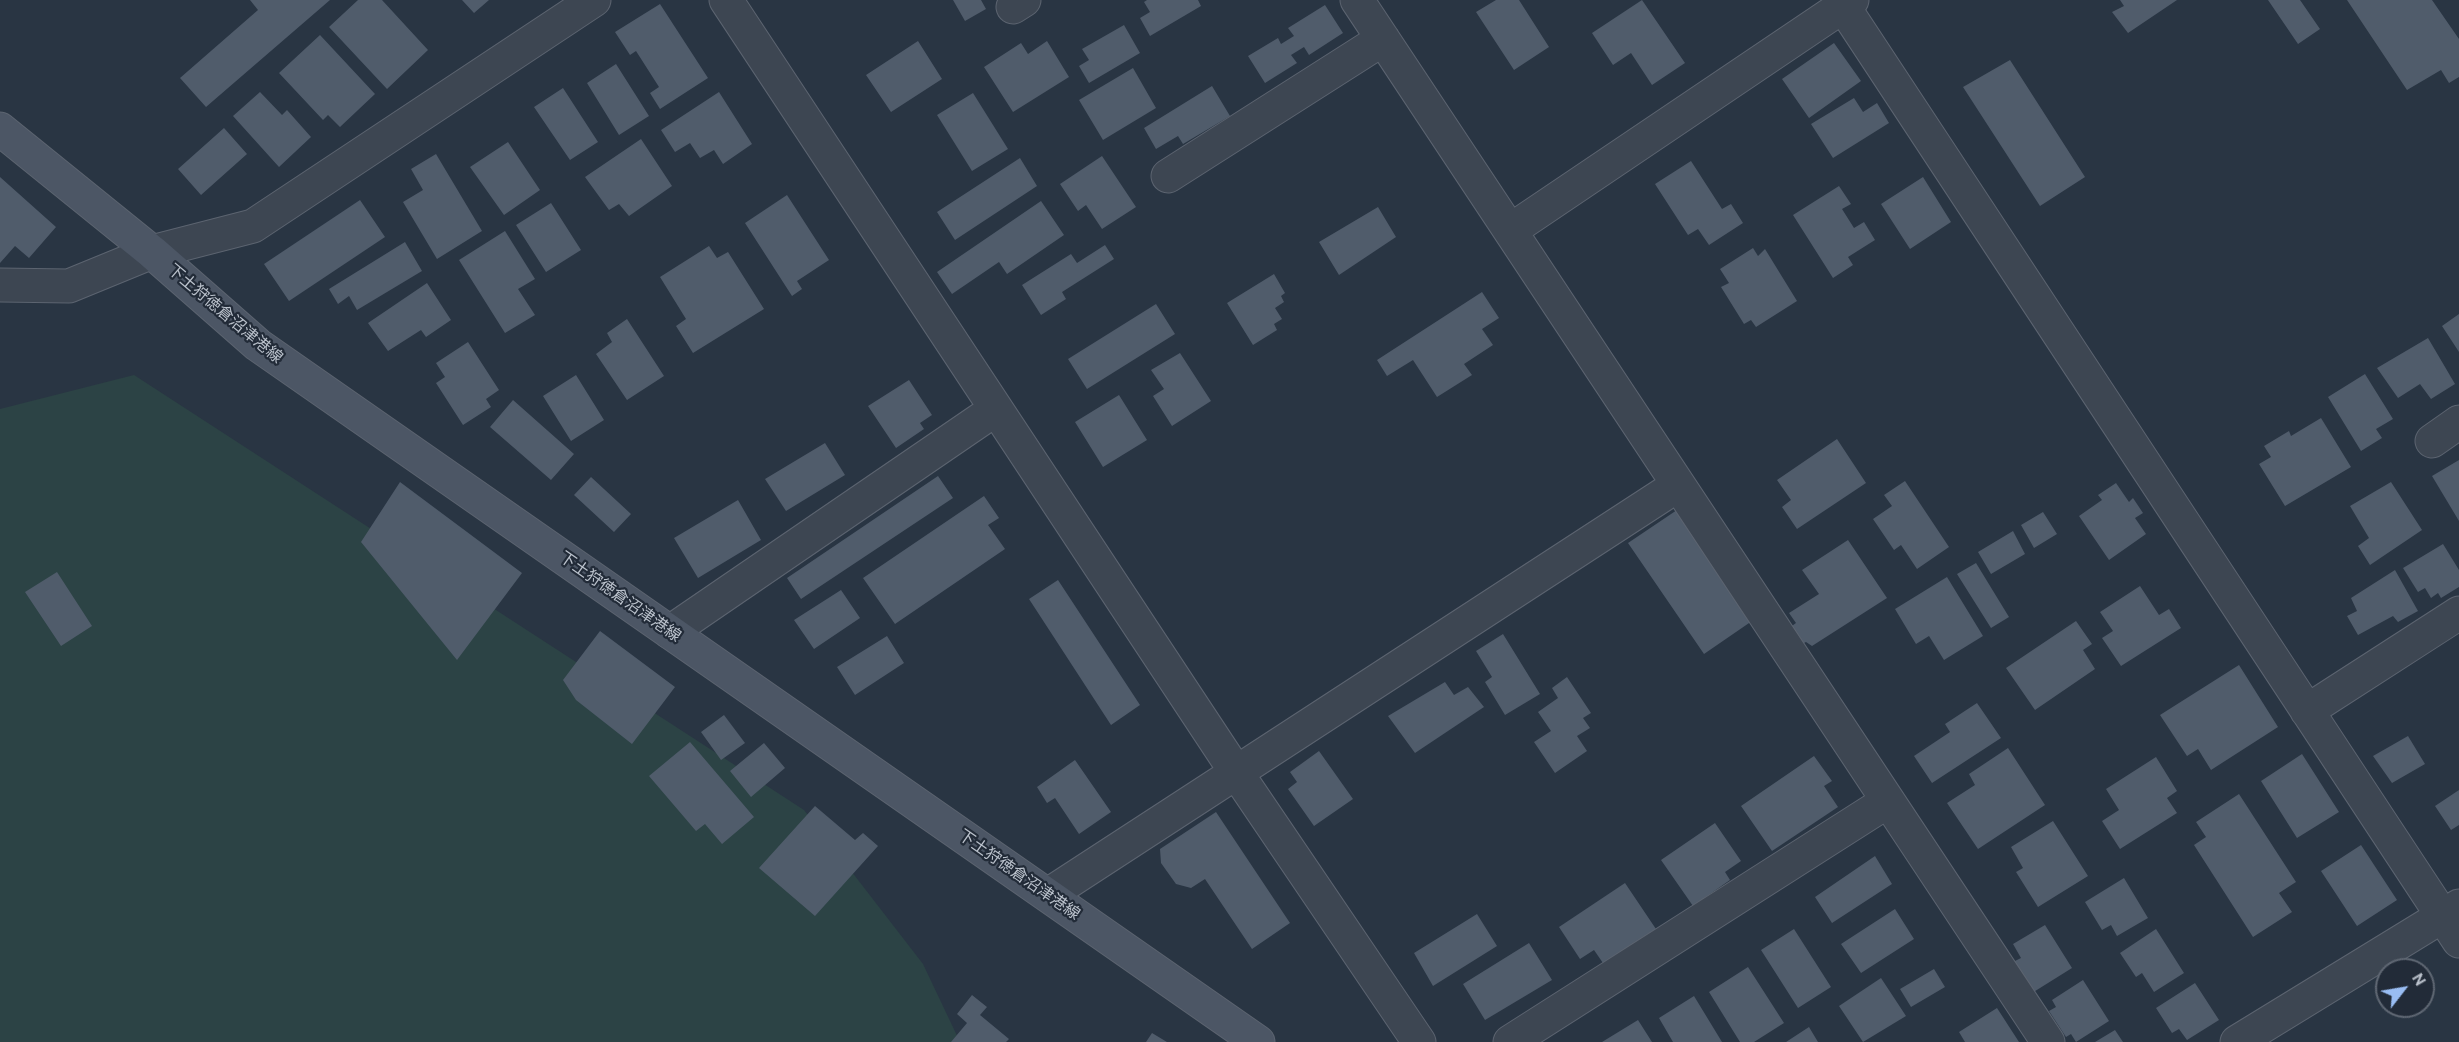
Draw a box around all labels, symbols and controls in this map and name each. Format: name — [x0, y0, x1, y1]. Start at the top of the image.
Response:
street label: 下土狩徳倉沼津港線 — [164, 260, 286, 368]
street label: 下土狩徳倉沼津港線 — [556, 548, 684, 646]
street label: 下土狩徳倉沼津港線 — [955, 826, 1083, 924]
north arrow — [2375, 958, 2435, 1018]
text: N — [2408, 970, 2430, 989]

